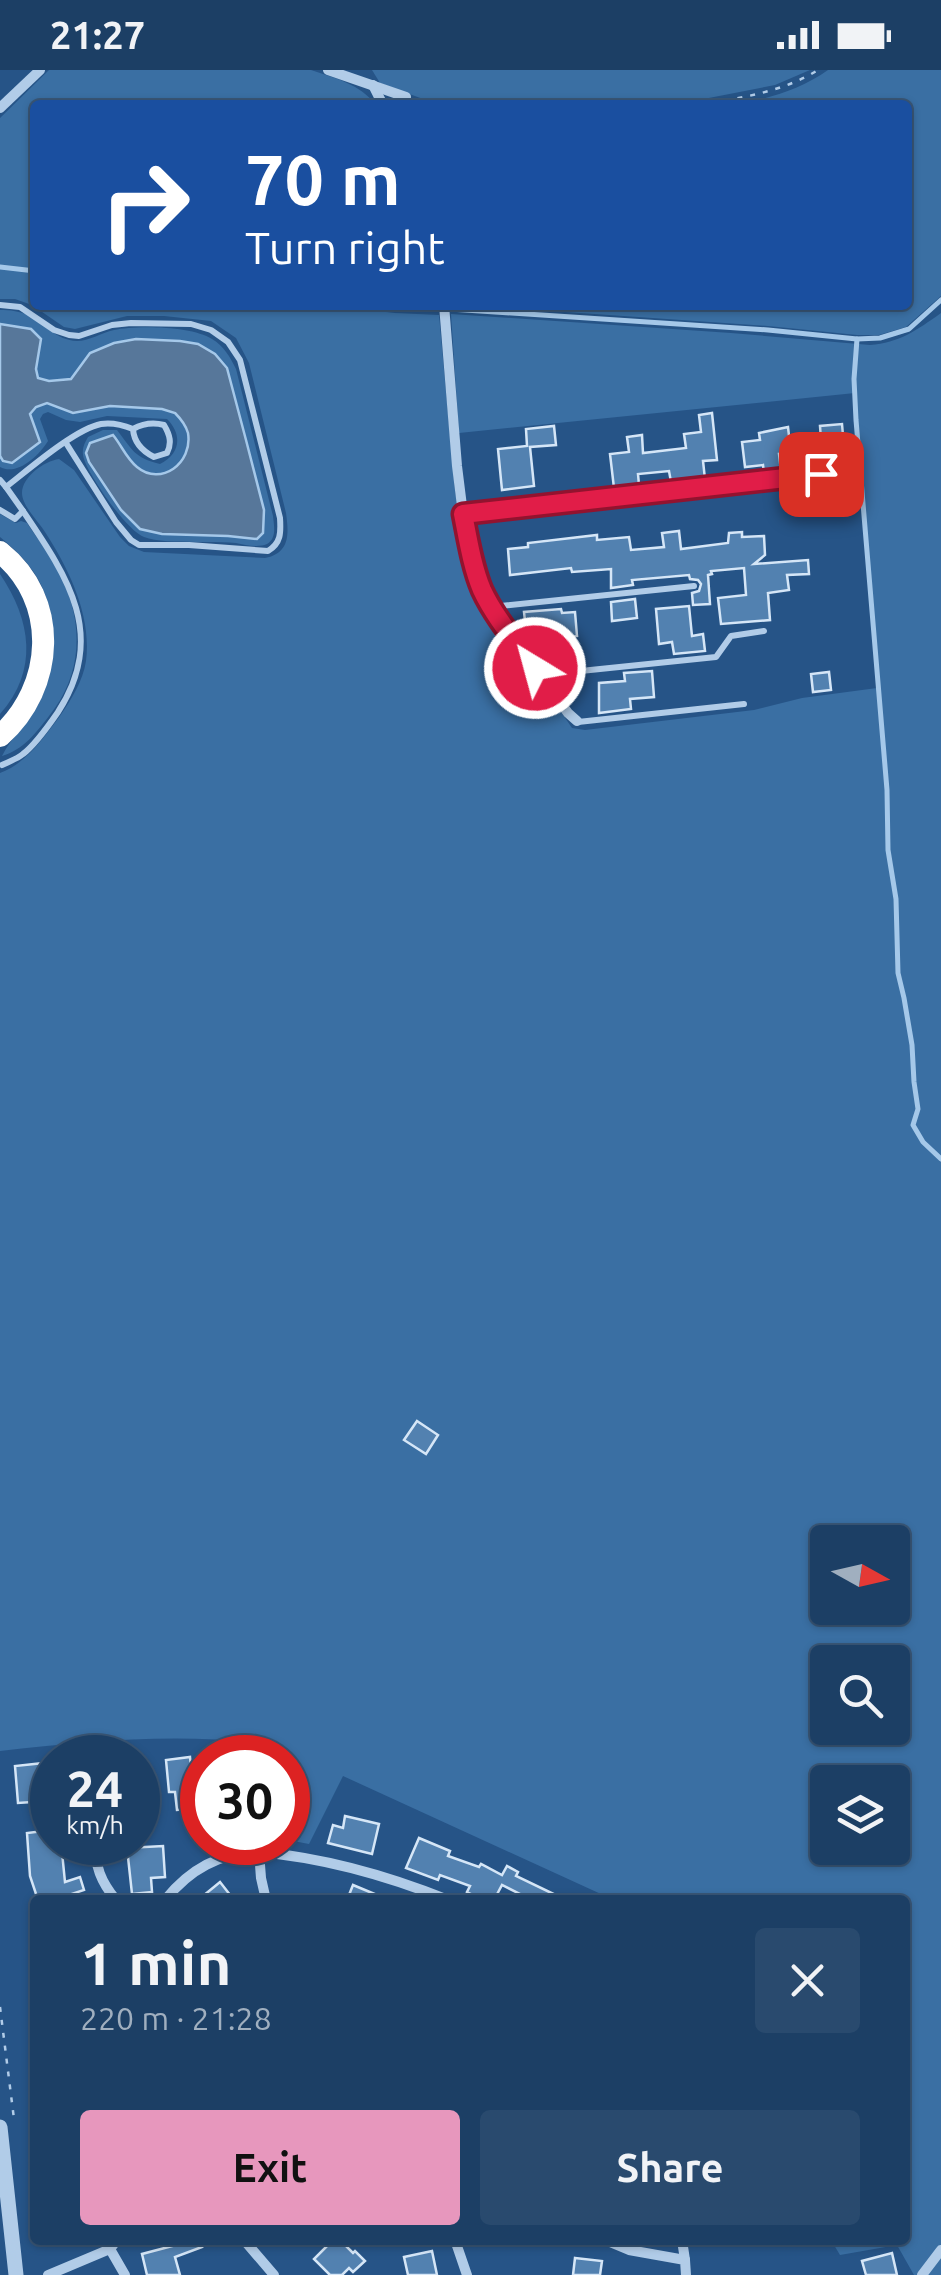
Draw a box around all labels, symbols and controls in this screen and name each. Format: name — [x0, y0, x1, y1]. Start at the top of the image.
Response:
text: 21:27 — [50, 14, 145, 56]
icon: right — [80, 140, 210, 270]
text: 70 m — [245, 140, 401, 218]
text: Turn right — [245, 222, 445, 273]
pin — [779, 432, 864, 517]
icon: arrive — [794, 447, 849, 502]
position arrow — [483, 616, 587, 720]
north arrow — [810, 1525, 910, 1625]
map controls — [810, 1525, 910, 1865]
button: search — [810, 1645, 910, 1745]
speed limit sign: 30 — [180, 1735, 310, 1865]
text: 24 — [67, 1760, 123, 1816]
button: layers — [810, 1765, 910, 1865]
text: km/h — [66, 1811, 124, 1839]
button: close — [755, 1928, 860, 2033]
text: 1 min — [80, 1929, 232, 1996]
text: 220 m · 21:28 — [80, 2000, 272, 2036]
button: Exit — [80, 2110, 460, 2225]
button: Share — [480, 2110, 860, 2225]

